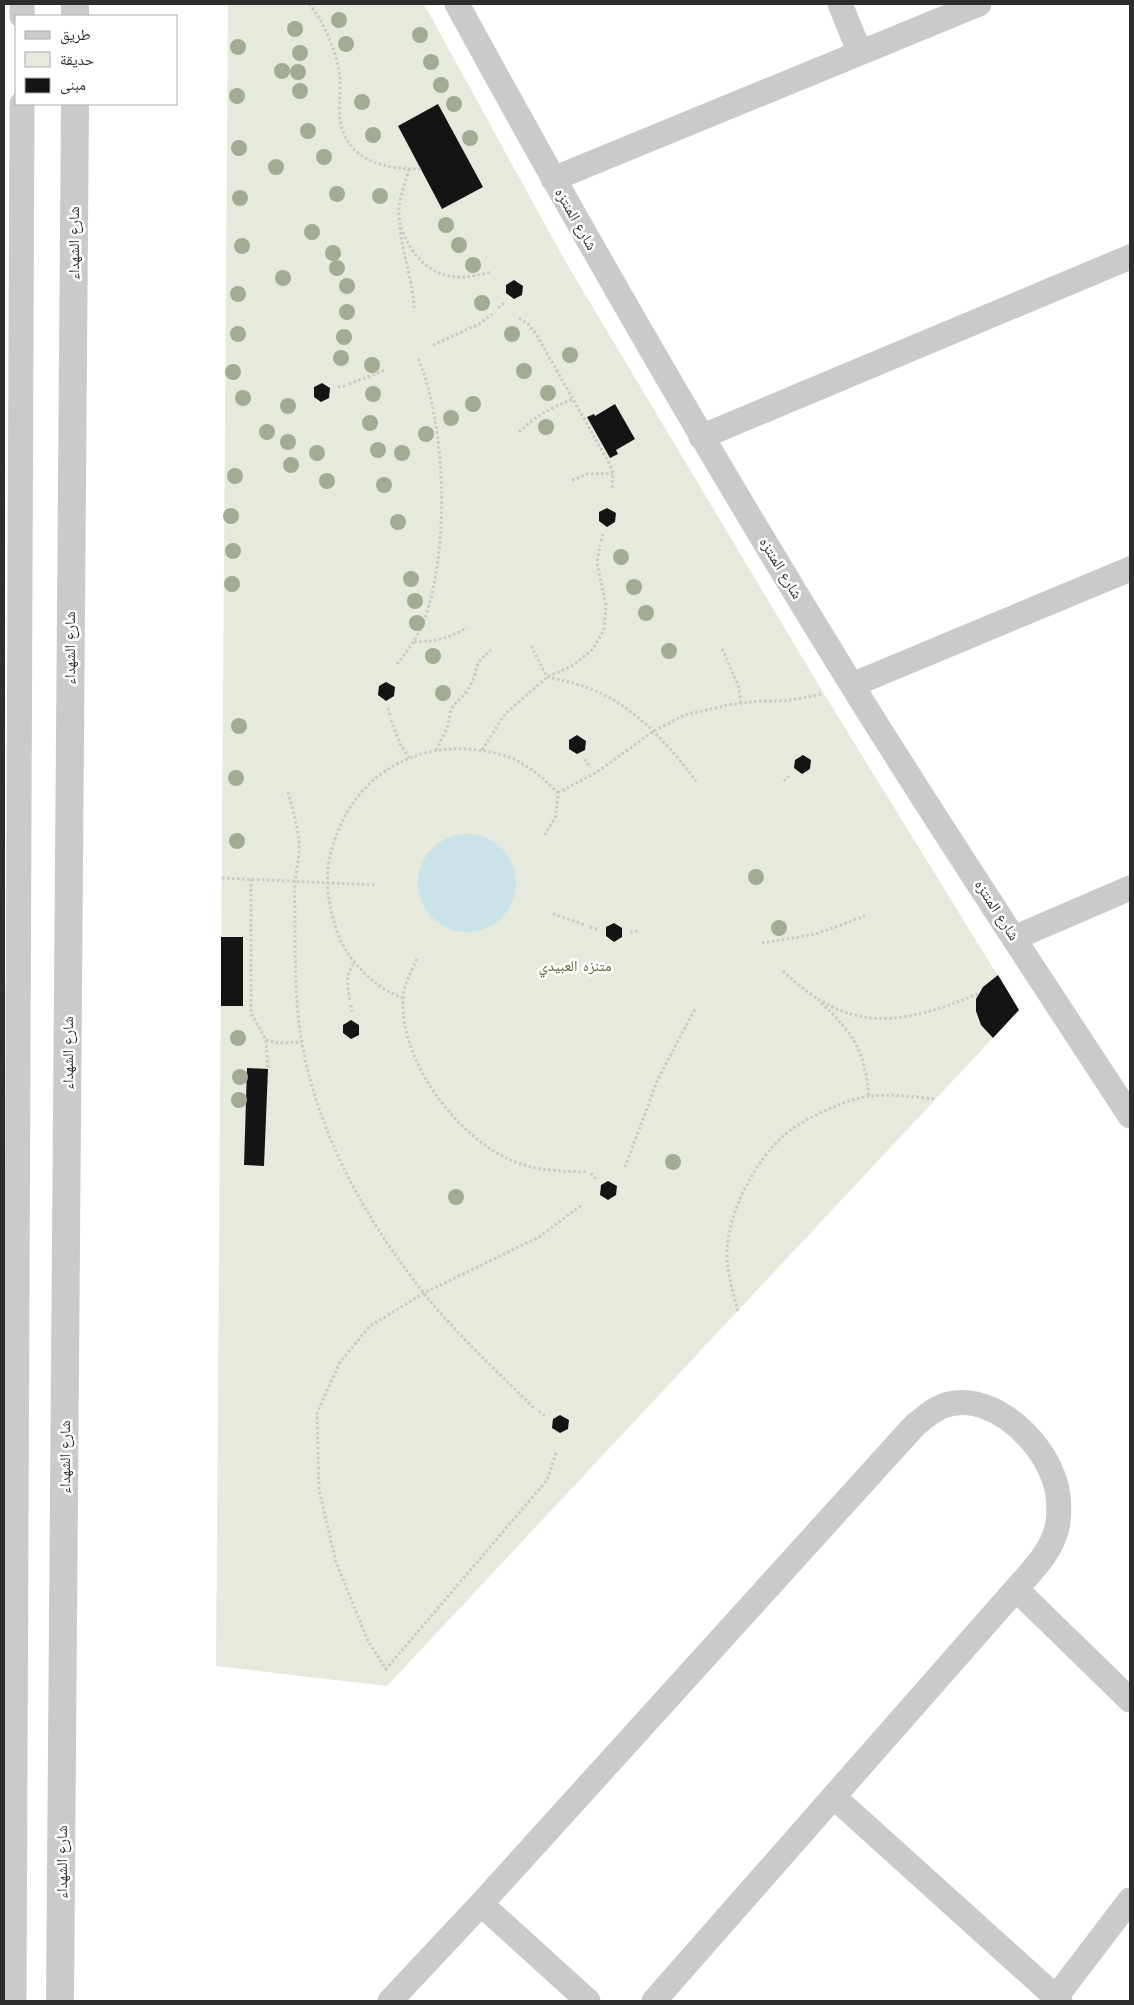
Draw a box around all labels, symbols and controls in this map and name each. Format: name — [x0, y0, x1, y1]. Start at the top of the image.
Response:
legend — [15, 15, 178, 105]
text: طريق — [60, 26, 91, 45]
text: حديقة — [60, 51, 95, 69]
text: مبنى — [60, 76, 86, 95]
street label: شارع المنتزه — [550, 185, 601, 254]
street label: شارع الشهداء — [65, 206, 84, 280]
street label: شارع المنتزه — [755, 534, 806, 603]
street label: شارع الشهداء — [61, 611, 80, 685]
street label: شارع المنتزه — [970, 876, 1023, 944]
park label: متنزه العبيدي — [538, 957, 612, 978]
street label: شارع الشهداء — [59, 1016, 78, 1090]
street label: شارع الشهداء — [56, 1420, 75, 1494]
street label: شارع الشهداء — [53, 1825, 72, 1899]

